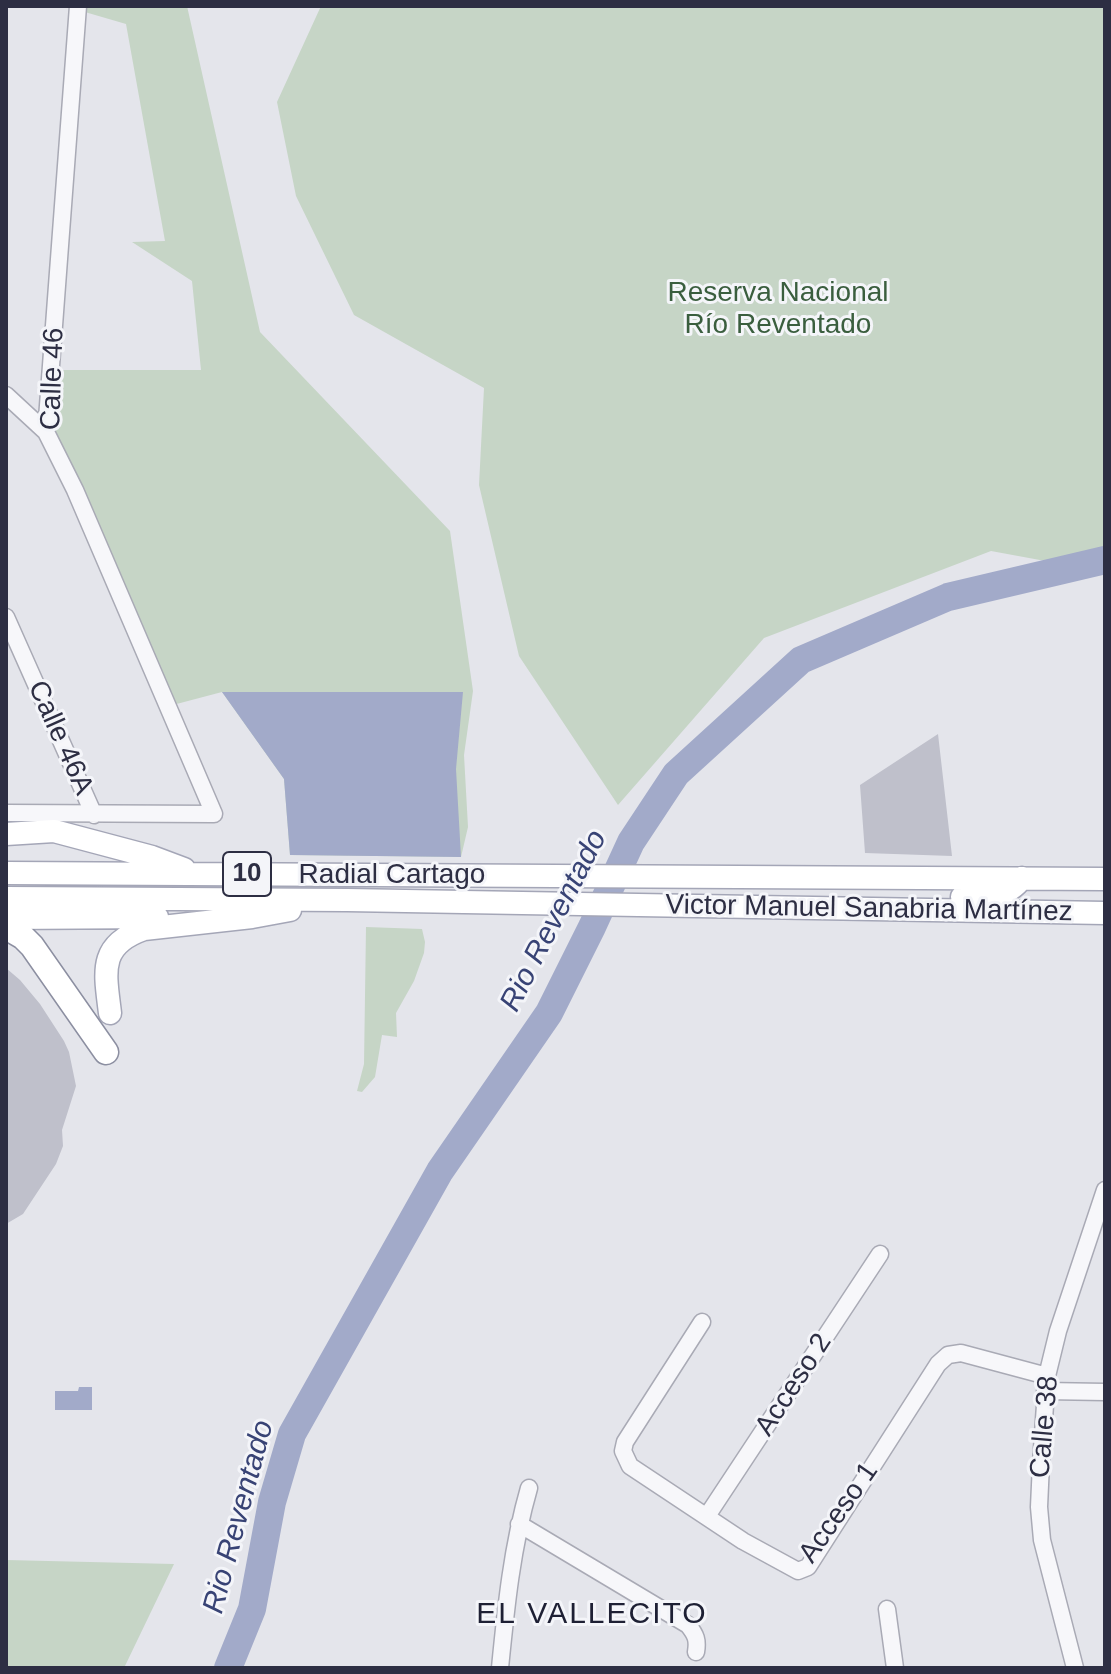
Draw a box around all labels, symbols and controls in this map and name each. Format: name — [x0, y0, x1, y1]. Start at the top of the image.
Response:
park label: Reserva Nacional Río Reventado — [668, 276, 888, 342]
street label: Calle 46 — [34, 327, 72, 431]
street label: Calle 46A — [20, 676, 100, 800]
water label: Rio Reventado — [493, 824, 615, 1018]
road number: 10 — [223, 852, 271, 896]
street label: Radial Cartago — [299, 858, 485, 892]
street label: Victor Manuel Sanabria Martínez — [665, 889, 1073, 929]
street label: Acceso 2 — [749, 1328, 839, 1442]
street label: Calle 38 — [1024, 1374, 1066, 1480]
water label: Rio Reventado — [196, 1416, 282, 1618]
street label: Acceso 1 — [792, 1456, 886, 1570]
district label: EL VALLECITO — [476, 1597, 708, 1633]

